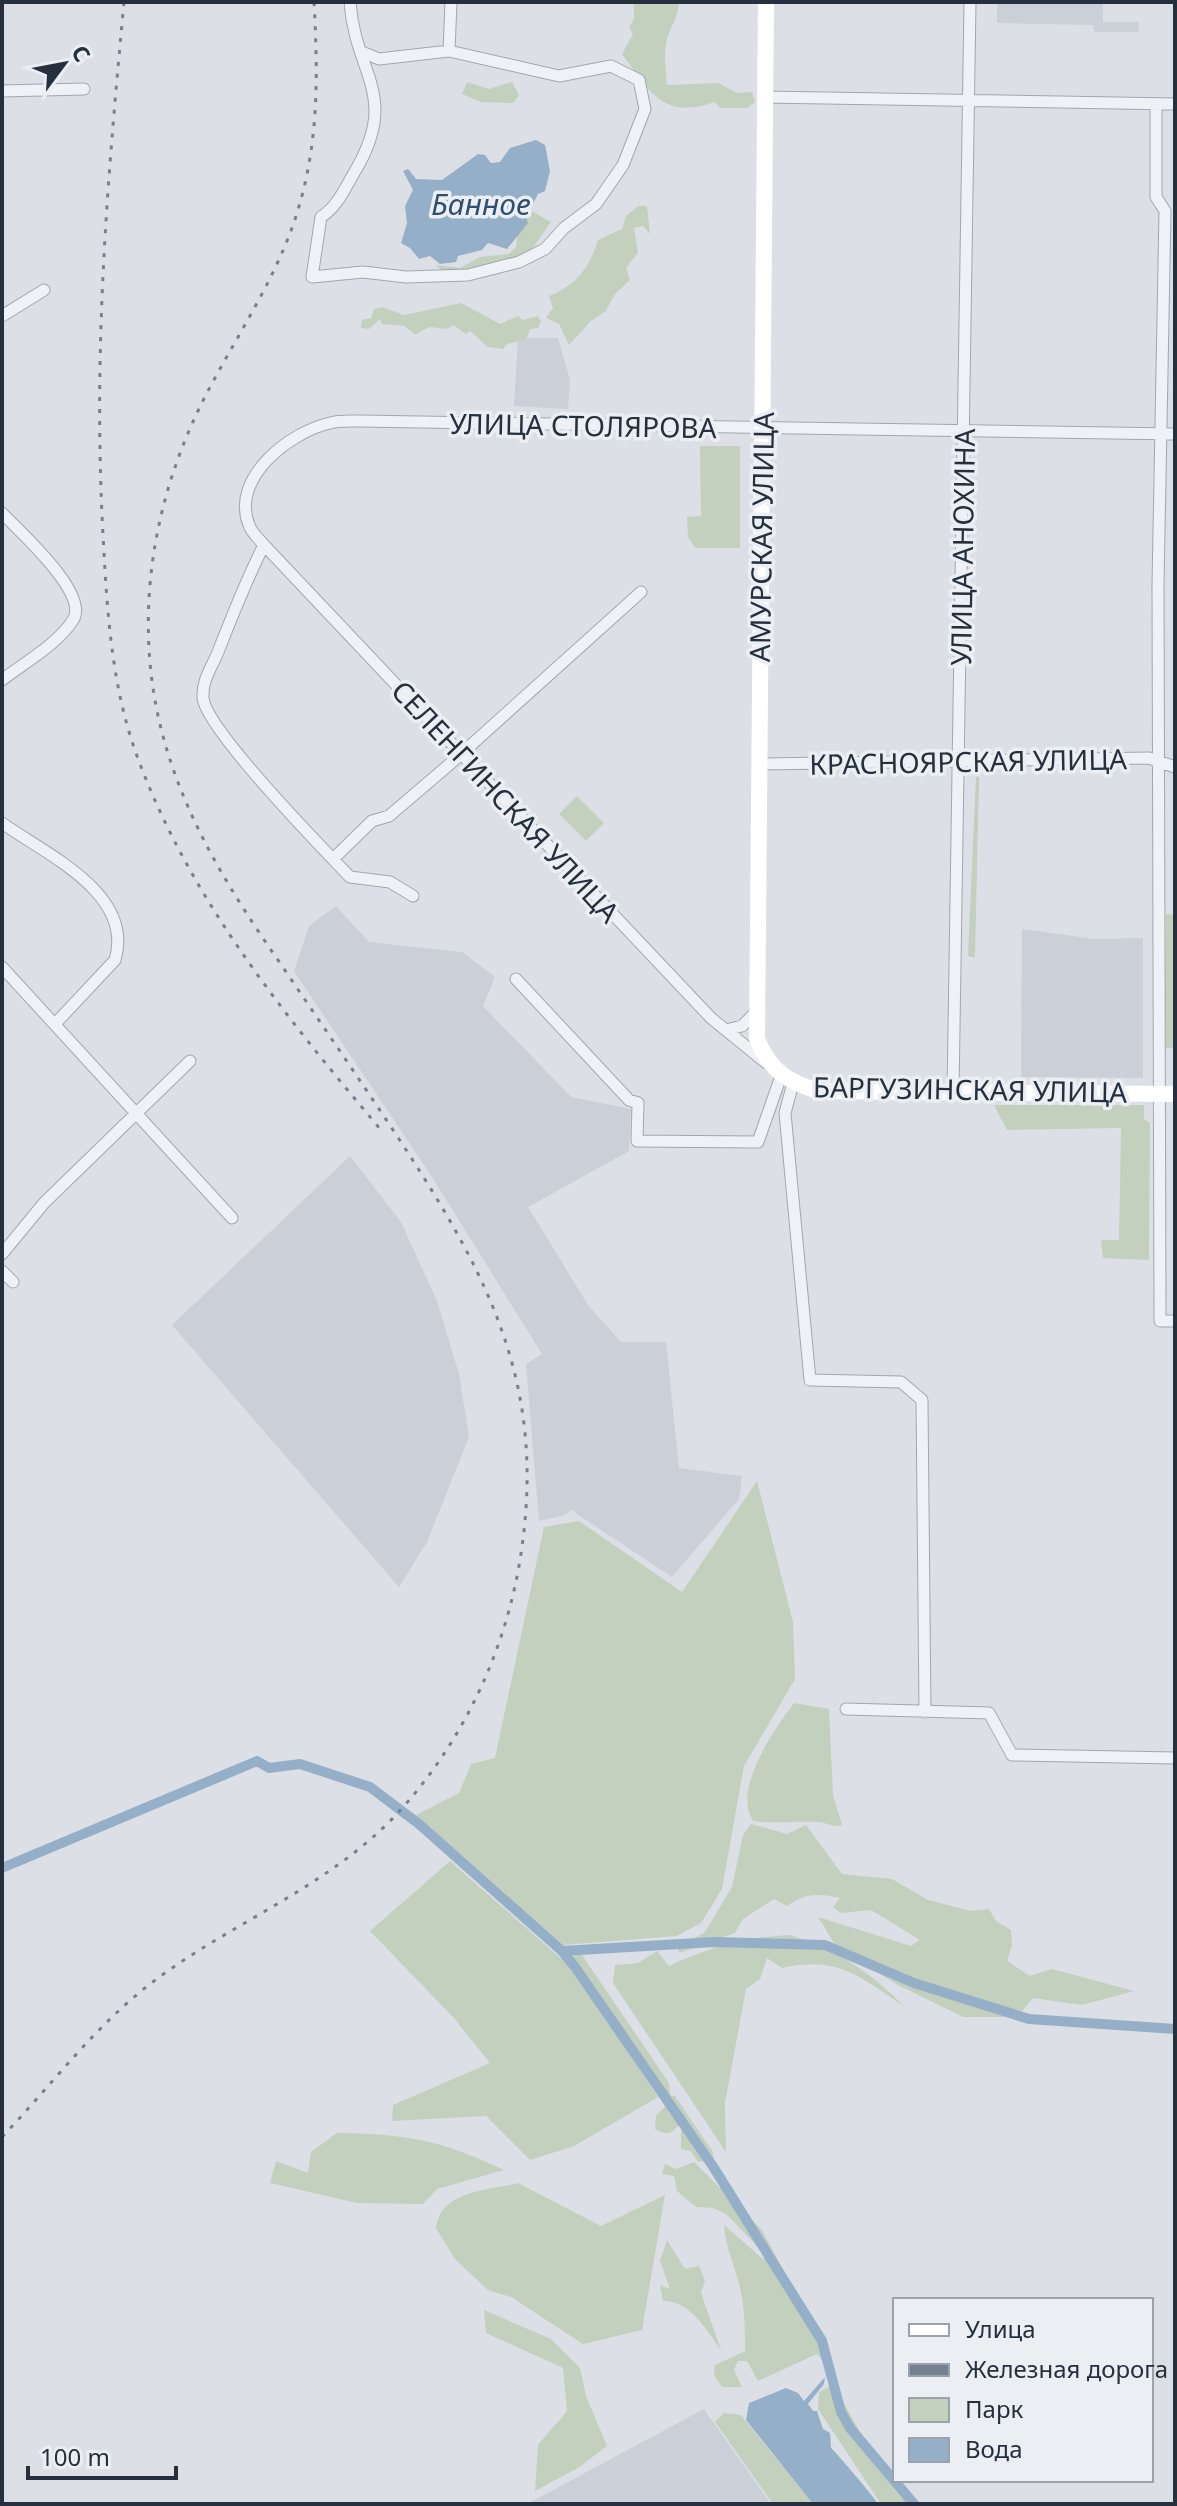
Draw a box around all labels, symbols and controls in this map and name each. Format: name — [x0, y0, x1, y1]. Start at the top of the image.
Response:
north arrow — [24, 24, 104, 104]
text: С — [65, 39, 98, 67]
water label: Банное — [431, 183, 531, 224]
street label: УЛИЦА СТОЛЯРОВА — [449, 404, 717, 446]
street label: АМУРСКАЯ УЛИЦА — [740, 412, 782, 662]
street label: УЛИЦА АНОХИНА — [941, 428, 983, 666]
street label: СЕЛЕНГИНСКАЯ УЛИЦА — [384, 672, 628, 930]
street label: КРАСНОЯРСКАЯ УЛИЦА — [809, 739, 1127, 783]
street label: БАРГУЗИНСКАЯ УЛИЦА — [813, 1067, 1127, 1111]
legend — [893, 2298, 1153, 2482]
text: Улица — [965, 2312, 1036, 2345]
text: Железная дорога — [965, 2352, 1168, 2385]
text: Парк — [965, 2392, 1024, 2425]
scale bar — [28, 2430, 176, 2480]
text: Вода — [965, 2432, 1023, 2465]
text: 100 m — [40, 2440, 110, 2473]

